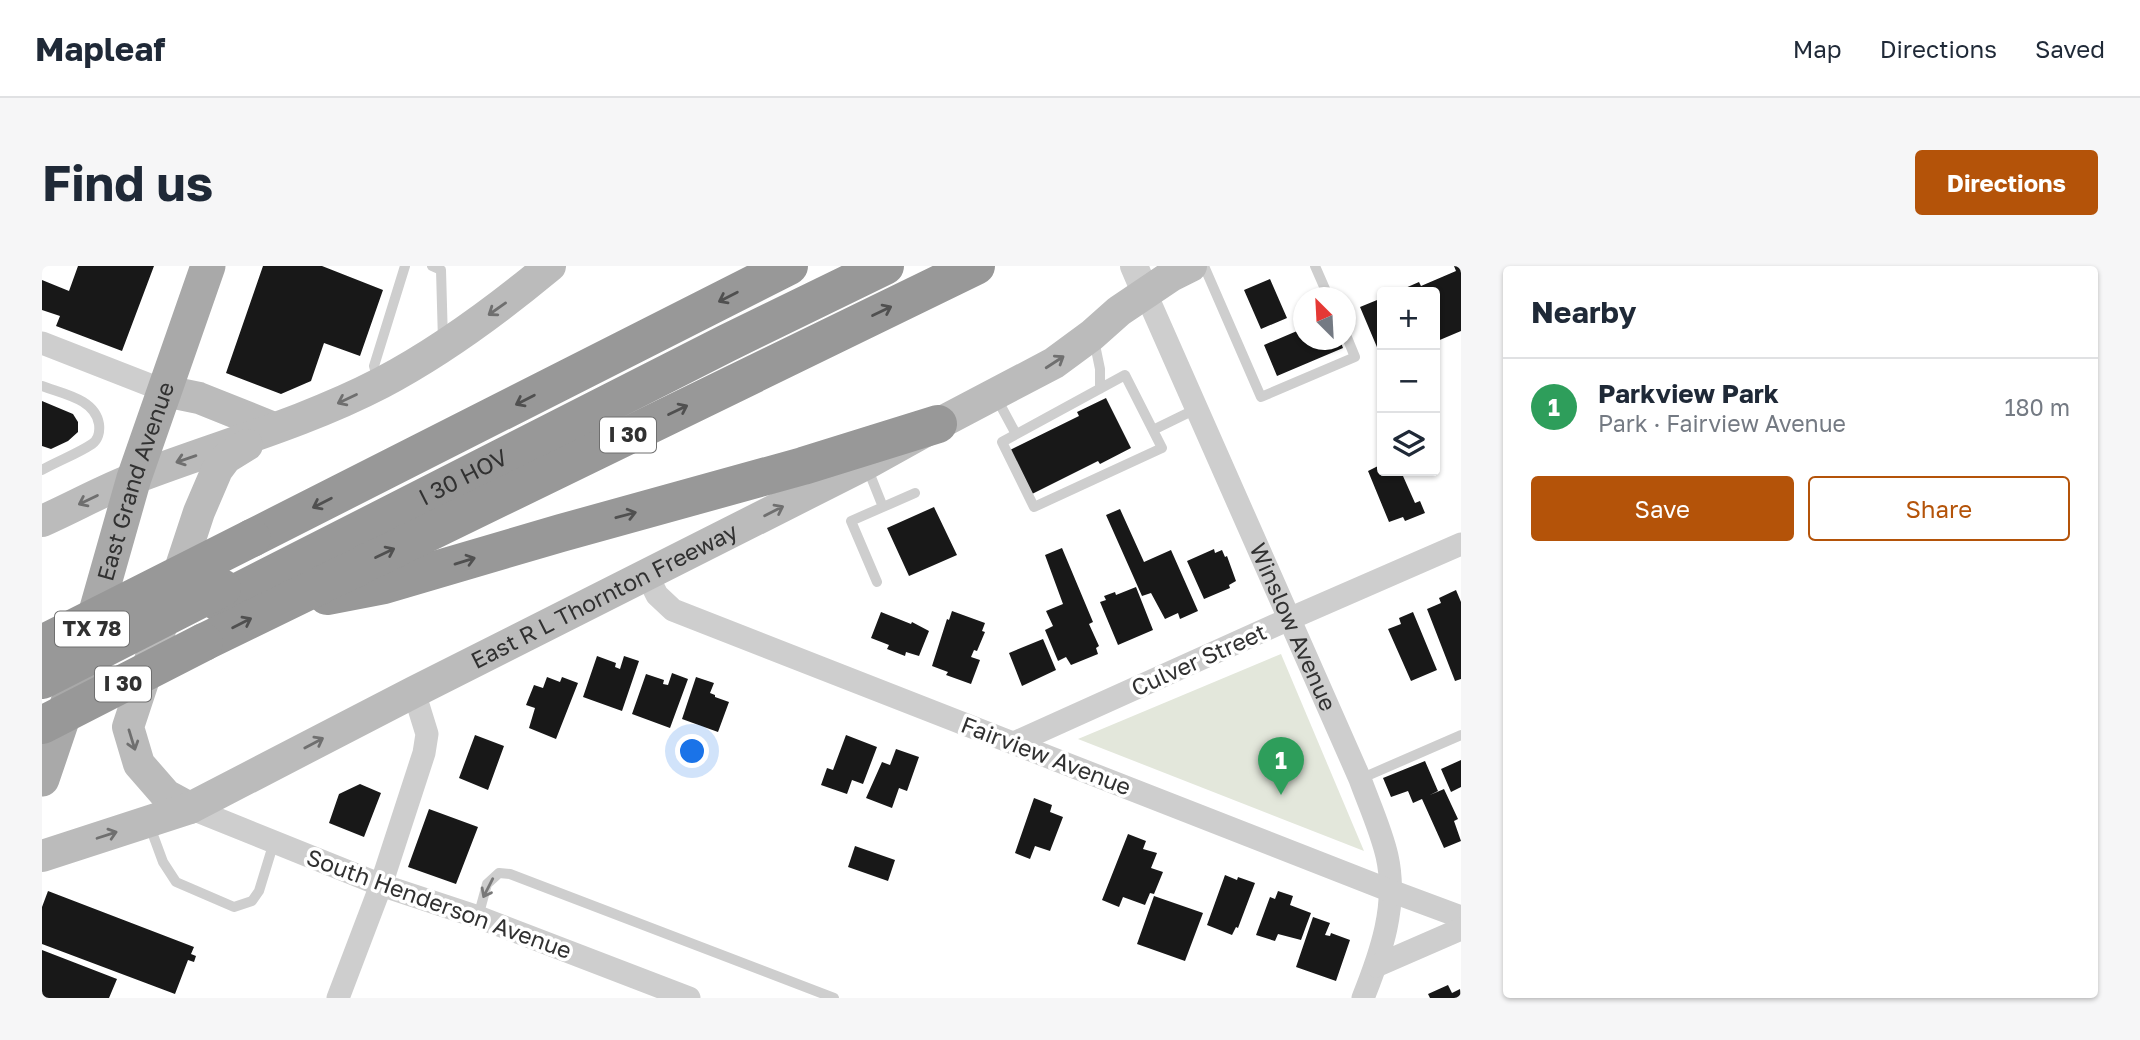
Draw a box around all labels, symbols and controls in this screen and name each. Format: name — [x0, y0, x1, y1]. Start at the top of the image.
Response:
text: Mapleaf — [35, 29, 165, 68]
text: Map — [1793, 34, 1842, 63]
text: Directions — [1880, 34, 1997, 63]
text: Saved — [2035, 34, 2105, 63]
button: Directions — [1915, 150, 2098, 215]
text: Find us — [42, 153, 213, 212]
north arrow — [1293, 287, 1356, 350]
map controls — [1377, 287, 1440, 476]
button: + — [1377, 287, 1440, 350]
one-way arrow — [718, 290, 739, 304]
text: Nearby — [1531, 294, 1636, 330]
one-way arrow — [488, 302, 507, 316]
one-way arrow — [871, 304, 892, 317]
button: − — [1377, 350, 1440, 413]
one-way arrow — [1044, 354, 1064, 368]
street label: East Grand Avenue — [90, 378, 179, 584]
text: Parkview Park — [1598, 378, 1779, 409]
one-way arrow — [337, 393, 358, 407]
text: 1 — [1548, 393, 1560, 421]
text: 180 m — [2004, 393, 2070, 421]
one-way arrow — [515, 394, 536, 408]
one-way arrow — [667, 403, 688, 417]
text: Park · Fairview Avenue — [1598, 409, 1846, 437]
button: layers — [1377, 413, 1440, 476]
road number: I 30 — [600, 418, 656, 452]
street label: I 30 HOV — [414, 442, 512, 511]
one-way arrow — [176, 454, 198, 466]
button: Save — [1531, 476, 1794, 541]
button: Share — [1808, 476, 2070, 541]
one-way arrow — [78, 494, 99, 508]
one-way arrow — [312, 497, 333, 510]
one-way arrow — [763, 503, 784, 517]
one-way arrow — [615, 508, 637, 521]
street label: East R L Thornton Freeway — [466, 516, 742, 674]
street label: Winslow Avenue — [1245, 538, 1343, 715]
one-way arrow — [374, 546, 395, 560]
one-way arrow — [454, 554, 476, 567]
road number: TX 78 — [55, 612, 129, 646]
one-way arrow — [231, 616, 252, 630]
street label: Culver Street — [1127, 617, 1271, 701]
road number: I 30 — [95, 666, 151, 702]
street label: Fairview Avenue — [957, 710, 1135, 800]
one-way arrow — [127, 729, 140, 751]
your location — [675, 734, 709, 768]
one-way arrow — [303, 736, 324, 750]
pin: 1 — [1258, 737, 1304, 795]
one-way arrow — [96, 828, 118, 841]
street label: South Henderson Avenue — [303, 842, 576, 964]
one-way arrow — [481, 878, 495, 898]

